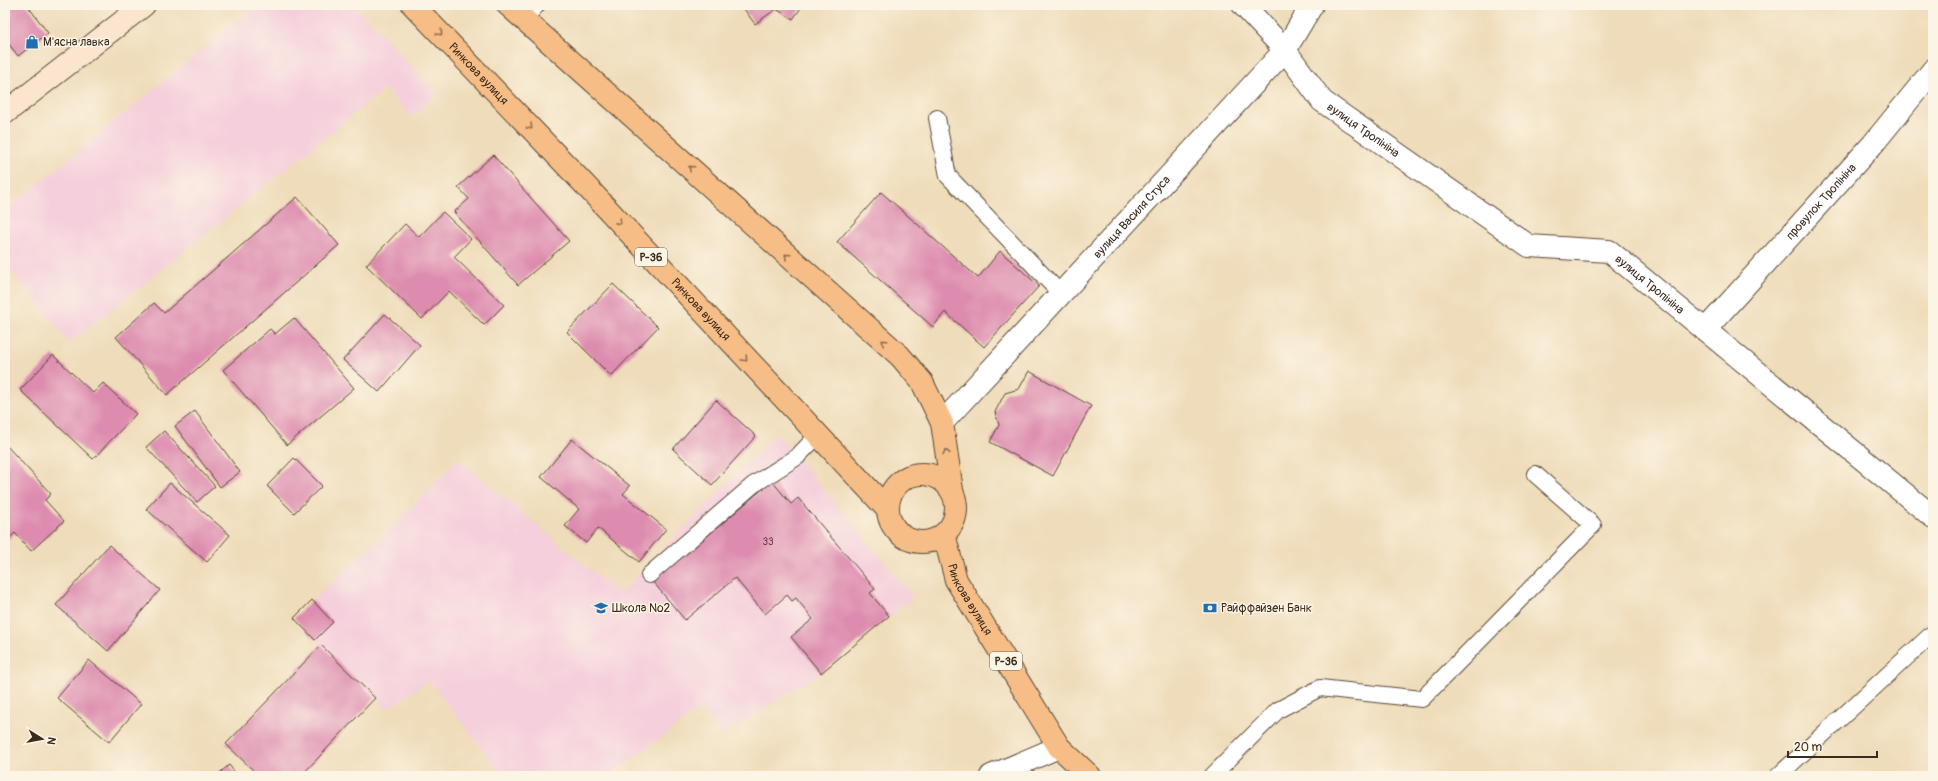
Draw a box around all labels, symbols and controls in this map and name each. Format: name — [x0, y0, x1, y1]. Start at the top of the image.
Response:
one-way arrow — [435, 28, 443, 36]
shop icon: М'ясна лавка — [24, 34, 40, 50]
place label: М'ясна лавка — [43, 35, 110, 50]
street label: Ринкова вулиця — [445, 40, 512, 108]
street label: вулиця Тропініна — [1324, 100, 1403, 161]
one-way arrow — [525, 122, 533, 130]
street label: провулок Тропініна — [1783, 160, 1860, 243]
one-way arrow — [688, 166, 696, 173]
street label: вулиця Василя Стуса — [1090, 172, 1174, 262]
one-way arrow — [614, 217, 622, 225]
road number: Р-36 — [635, 248, 667, 266]
street label: вулиця Тропініна — [1612, 252, 1687, 318]
one-way arrow — [784, 254, 791, 261]
street label: Ринкова вулиця — [668, 275, 734, 344]
one-way arrow — [881, 339, 889, 347]
one-way arrow — [740, 354, 748, 362]
one-way arrow — [943, 449, 951, 455]
house number: 33 — [762, 536, 774, 548]
street label: Ринкова вулиця — [944, 562, 995, 638]
school or university icon: Школа №2 — [593, 600, 609, 616]
bank icon: Райффайзен Банк — [1202, 600, 1218, 616]
place label: Школа №2 — [612, 601, 671, 616]
place label: Райффайзен Банк — [1221, 601, 1312, 616]
road number: Р-36 — [990, 652, 1022, 670]
north arrow — [22, 719, 62, 759]
scale bar — [1788, 733, 1877, 759]
text: N — [44, 736, 58, 746]
text: 20 m — [1794, 740, 1823, 755]

